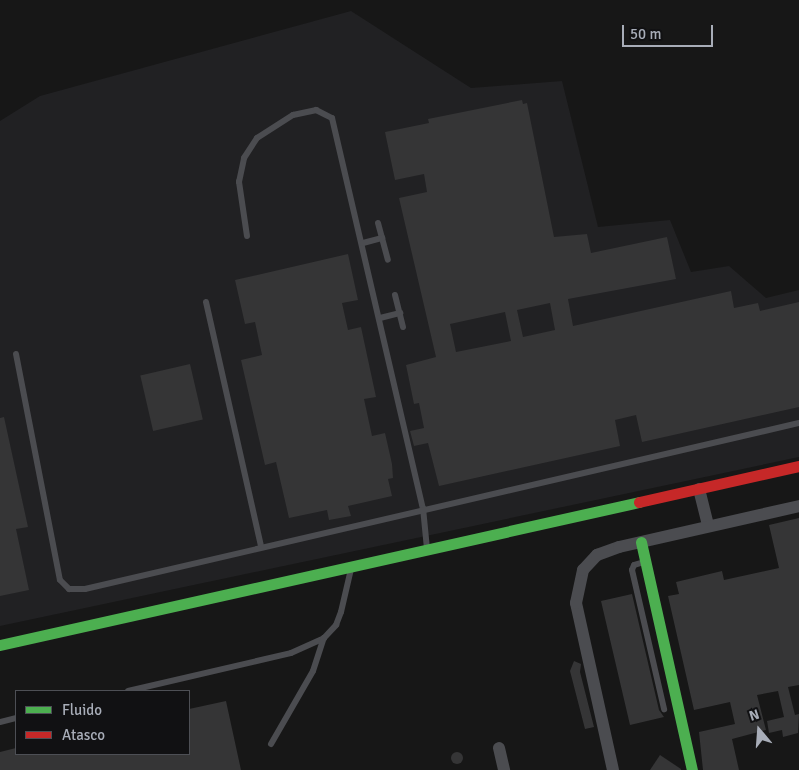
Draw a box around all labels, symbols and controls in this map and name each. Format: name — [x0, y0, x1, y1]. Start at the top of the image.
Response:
scale bar — [624, 15, 715, 47]
text: 50 m — [630, 25, 661, 43]
legend — [15, 690, 190, 755]
text: Fluido — [62, 701, 102, 719]
north arrow — [734, 705, 784, 755]
text: N — [747, 706, 761, 725]
text: Atasco — [62, 726, 105, 744]

